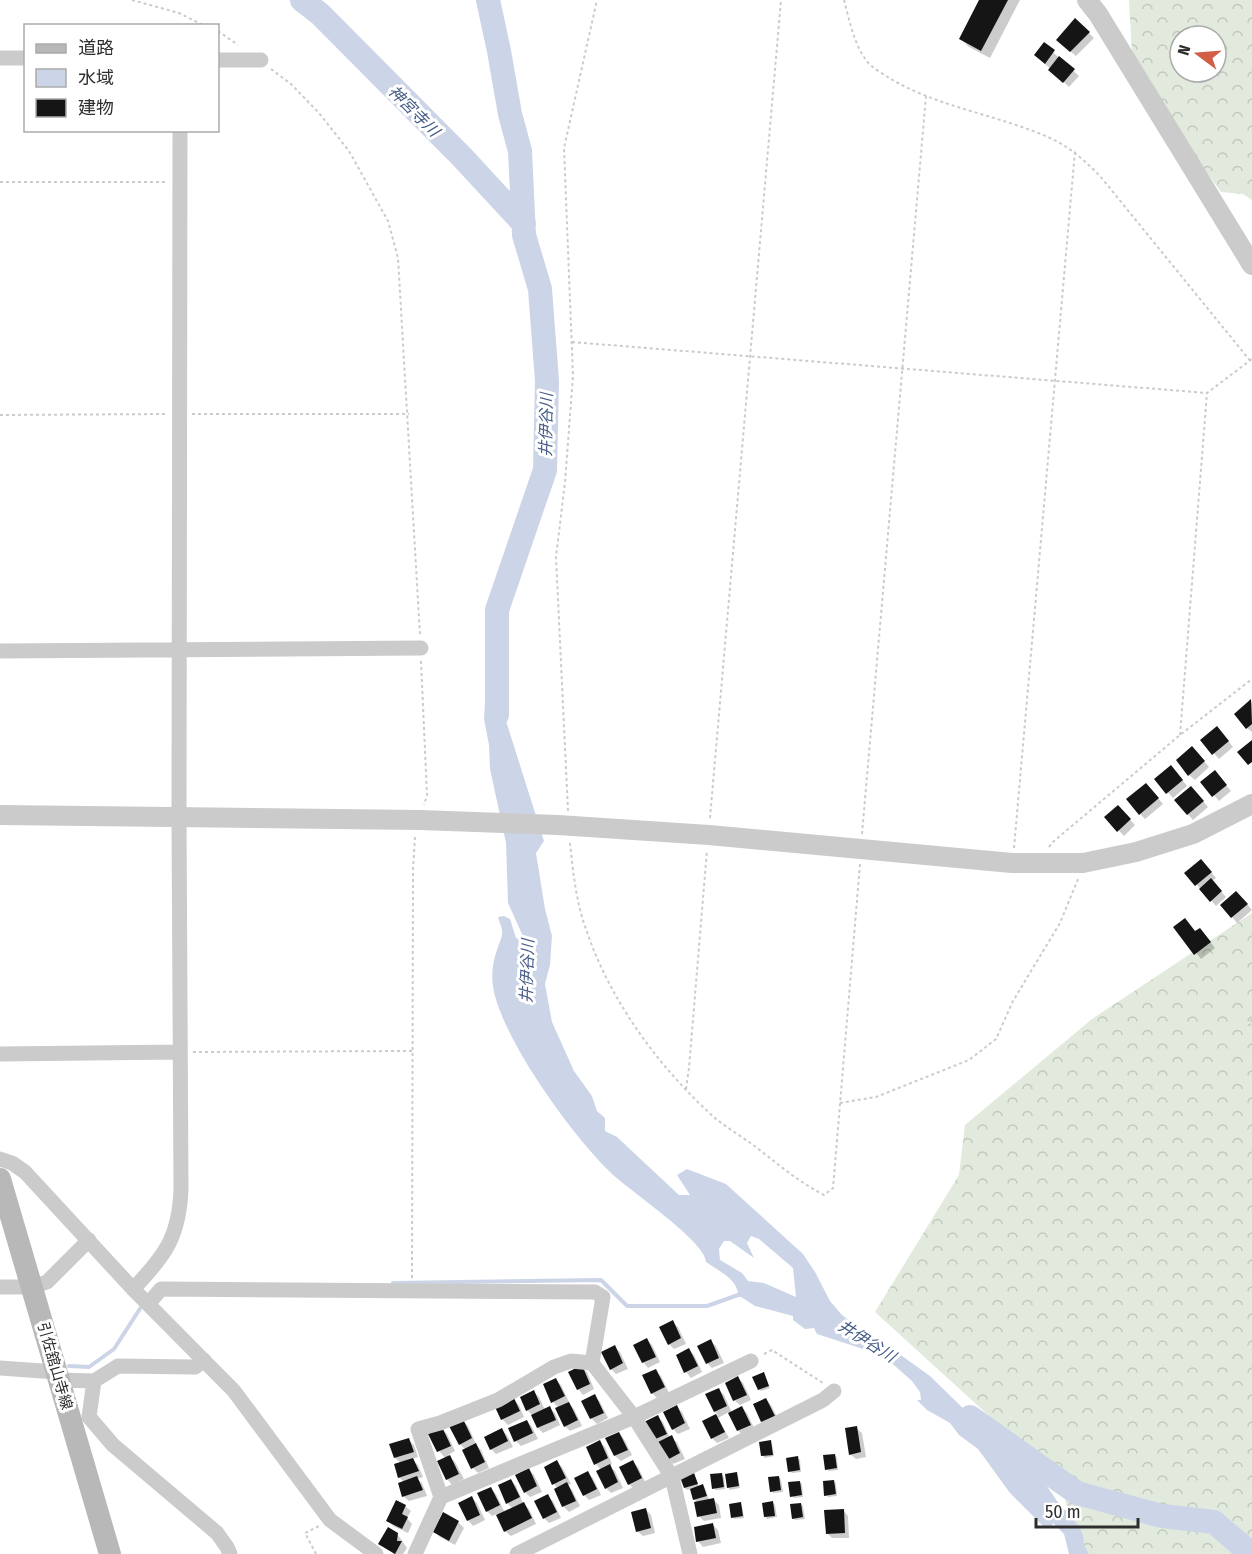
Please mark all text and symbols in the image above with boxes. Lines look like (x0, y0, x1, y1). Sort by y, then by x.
legend (24, 24, 219, 132)
north arrow (1168, 24, 1228, 84)
text: 道路 (78, 37, 114, 59)
text: N (1174, 43, 1195, 57)
text: 水域 (78, 67, 114, 89)
water label: 神宮寺川 (385, 82, 445, 142)
text: 建物 (78, 97, 114, 119)
water label: 井伊谷川 (536, 391, 556, 457)
water label: 井伊谷川 (516, 937, 538, 1003)
water label: 井伊谷川 (835, 1316, 901, 1367)
street label: 引佐舘山寺線 (34, 1320, 76, 1412)
scale bar (1036, 1491, 1138, 1529)
text: 50 m (1045, 1501, 1081, 1523)

